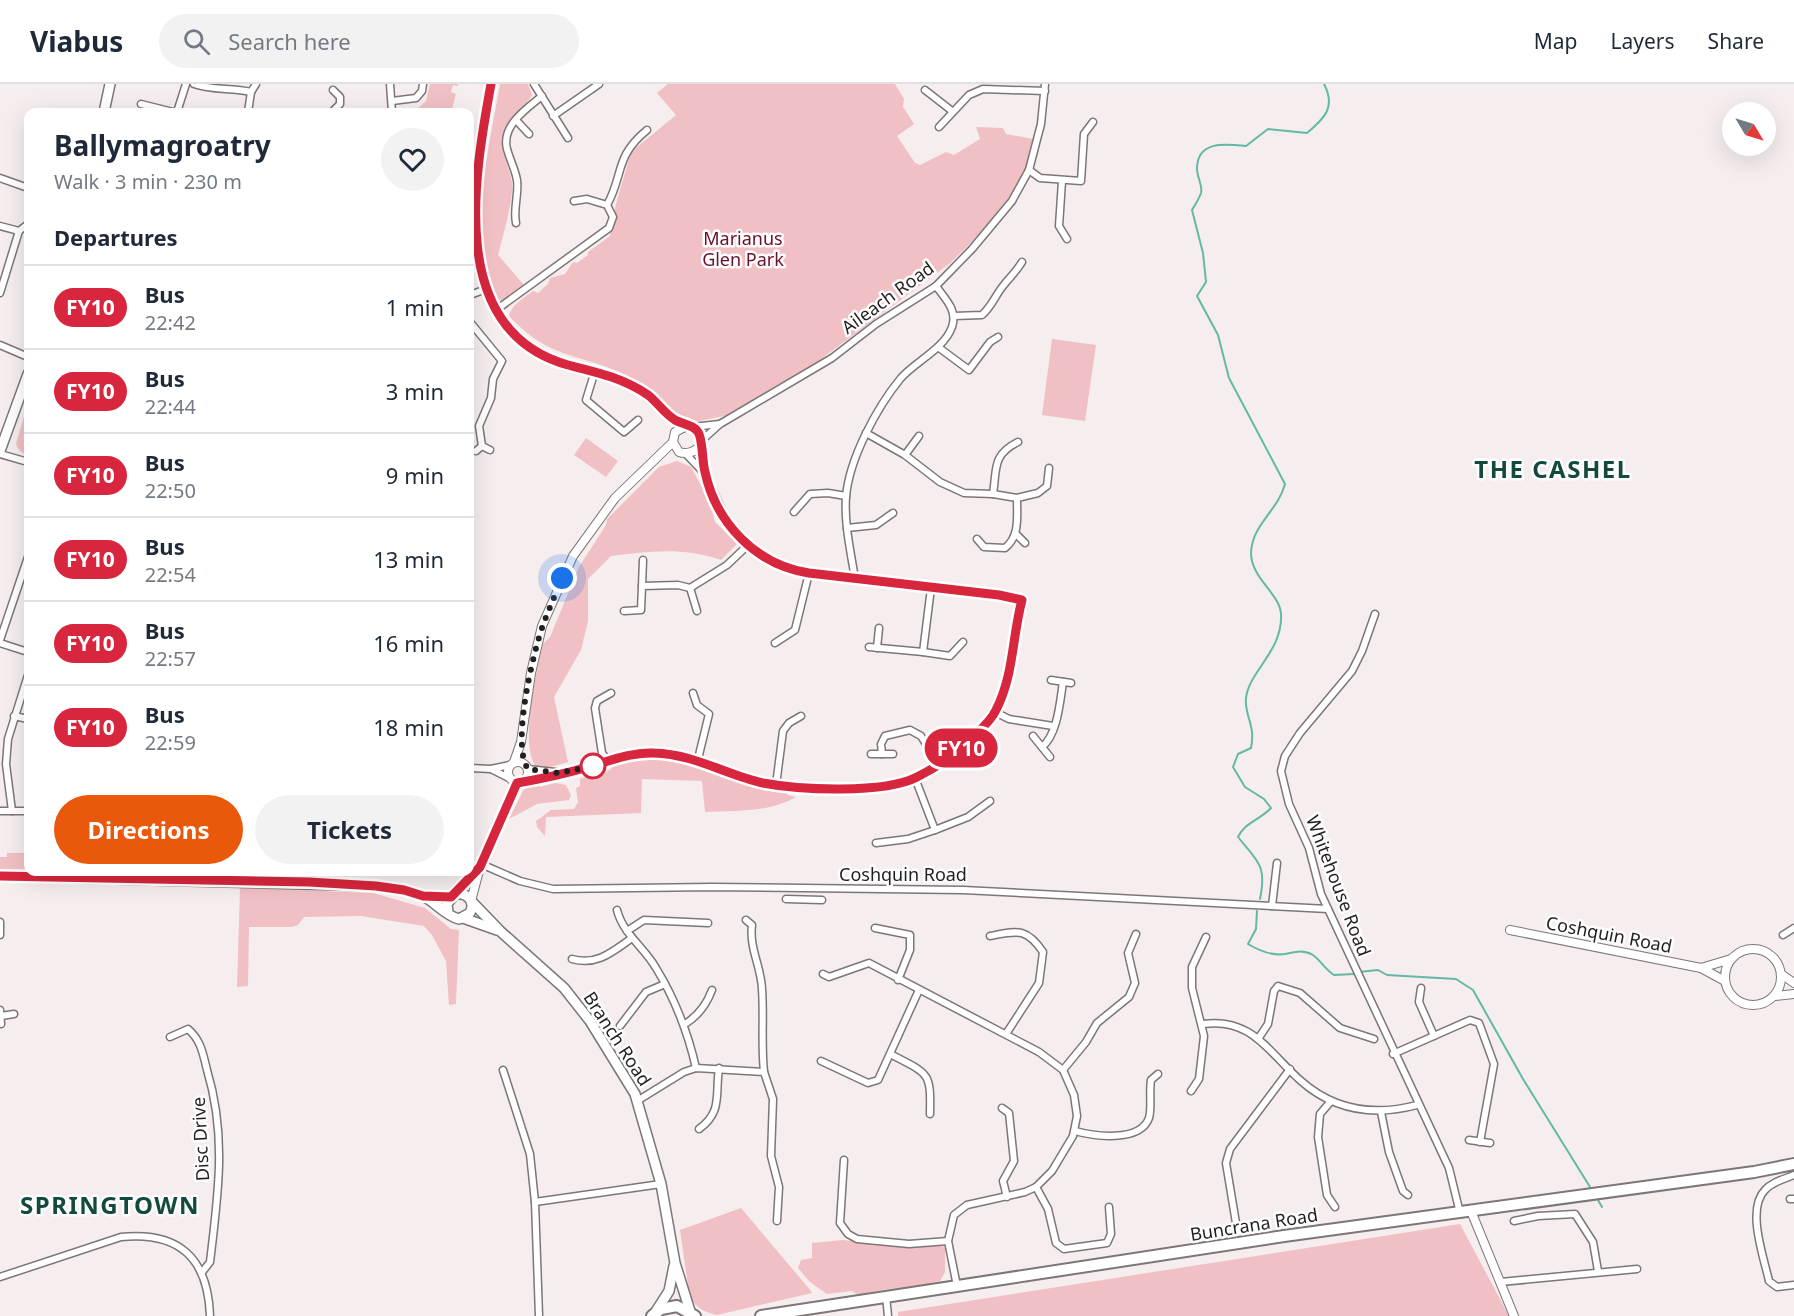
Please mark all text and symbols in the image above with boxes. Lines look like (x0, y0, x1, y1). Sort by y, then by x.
search box (159, 14, 579, 68)
text: Viabus (30, 22, 123, 60)
icon: search (180, 25, 213, 58)
text: Search here (228, 26, 351, 56)
text: Map (1534, 27, 1578, 55)
text: Layers (1611, 27, 1675, 55)
text: Share (1708, 27, 1764, 55)
north arrow (1722, 102, 1776, 156)
map controls (1722, 102, 1776, 156)
text: Ballymagroatry (54, 126, 271, 164)
button: heart (381, 128, 444, 191)
text: Walk · 3 min · 230 m (54, 168, 242, 195)
text: Departures (54, 222, 178, 252)
park label: Marianus Glen Park (702, 226, 784, 271)
street label: Aileach Road (836, 256, 938, 339)
text: Bus (145, 279, 185, 309)
text: 1 min (386, 292, 444, 322)
text: FY10 (66, 293, 115, 321)
text: 22:42 (145, 309, 196, 336)
text: Bus (145, 363, 185, 393)
text: 3 min (386, 376, 444, 406)
text: FY10 (66, 377, 115, 405)
text: 22:44 (145, 393, 196, 420)
text: Bus (145, 447, 185, 477)
district label: THE CASHEL (1474, 452, 1632, 485)
text: 9 min (386, 460, 444, 490)
text: FY10 (66, 461, 115, 489)
text: 22:50 (145, 477, 196, 504)
text: Bus (145, 531, 185, 561)
text: 13 min (373, 544, 444, 574)
text: FY10 (66, 545, 115, 573)
text: 22:54 (145, 561, 196, 588)
your location (547, 563, 577, 593)
text: Bus (145, 615, 185, 645)
text: 16 min (373, 628, 444, 658)
text: FY10 (66, 629, 115, 657)
text: 22:57 (145, 645, 196, 672)
text: Bus (145, 699, 185, 729)
text: 18 min (373, 712, 444, 742)
text: FY10 (66, 713, 115, 741)
line badge: FY10 (919, 728, 1003, 768)
text: 22:59 (145, 729, 196, 756)
text: FY10 (937, 734, 985, 762)
unlabelled marker (580, 753, 606, 779)
button: Directions (54, 795, 243, 864)
button: Tickets (255, 795, 444, 864)
street label: Whitehouse Road (1301, 812, 1377, 960)
street label: Coshquin Road (839, 862, 967, 886)
street label: Coshquin Road (1544, 910, 1674, 958)
street label: Branch Road (578, 987, 657, 1090)
street label: Disc Drive (186, 1096, 214, 1182)
district label: SPRINGTOWN (20, 1188, 200, 1221)
street label: Buncrana Road (1188, 1202, 1319, 1246)

